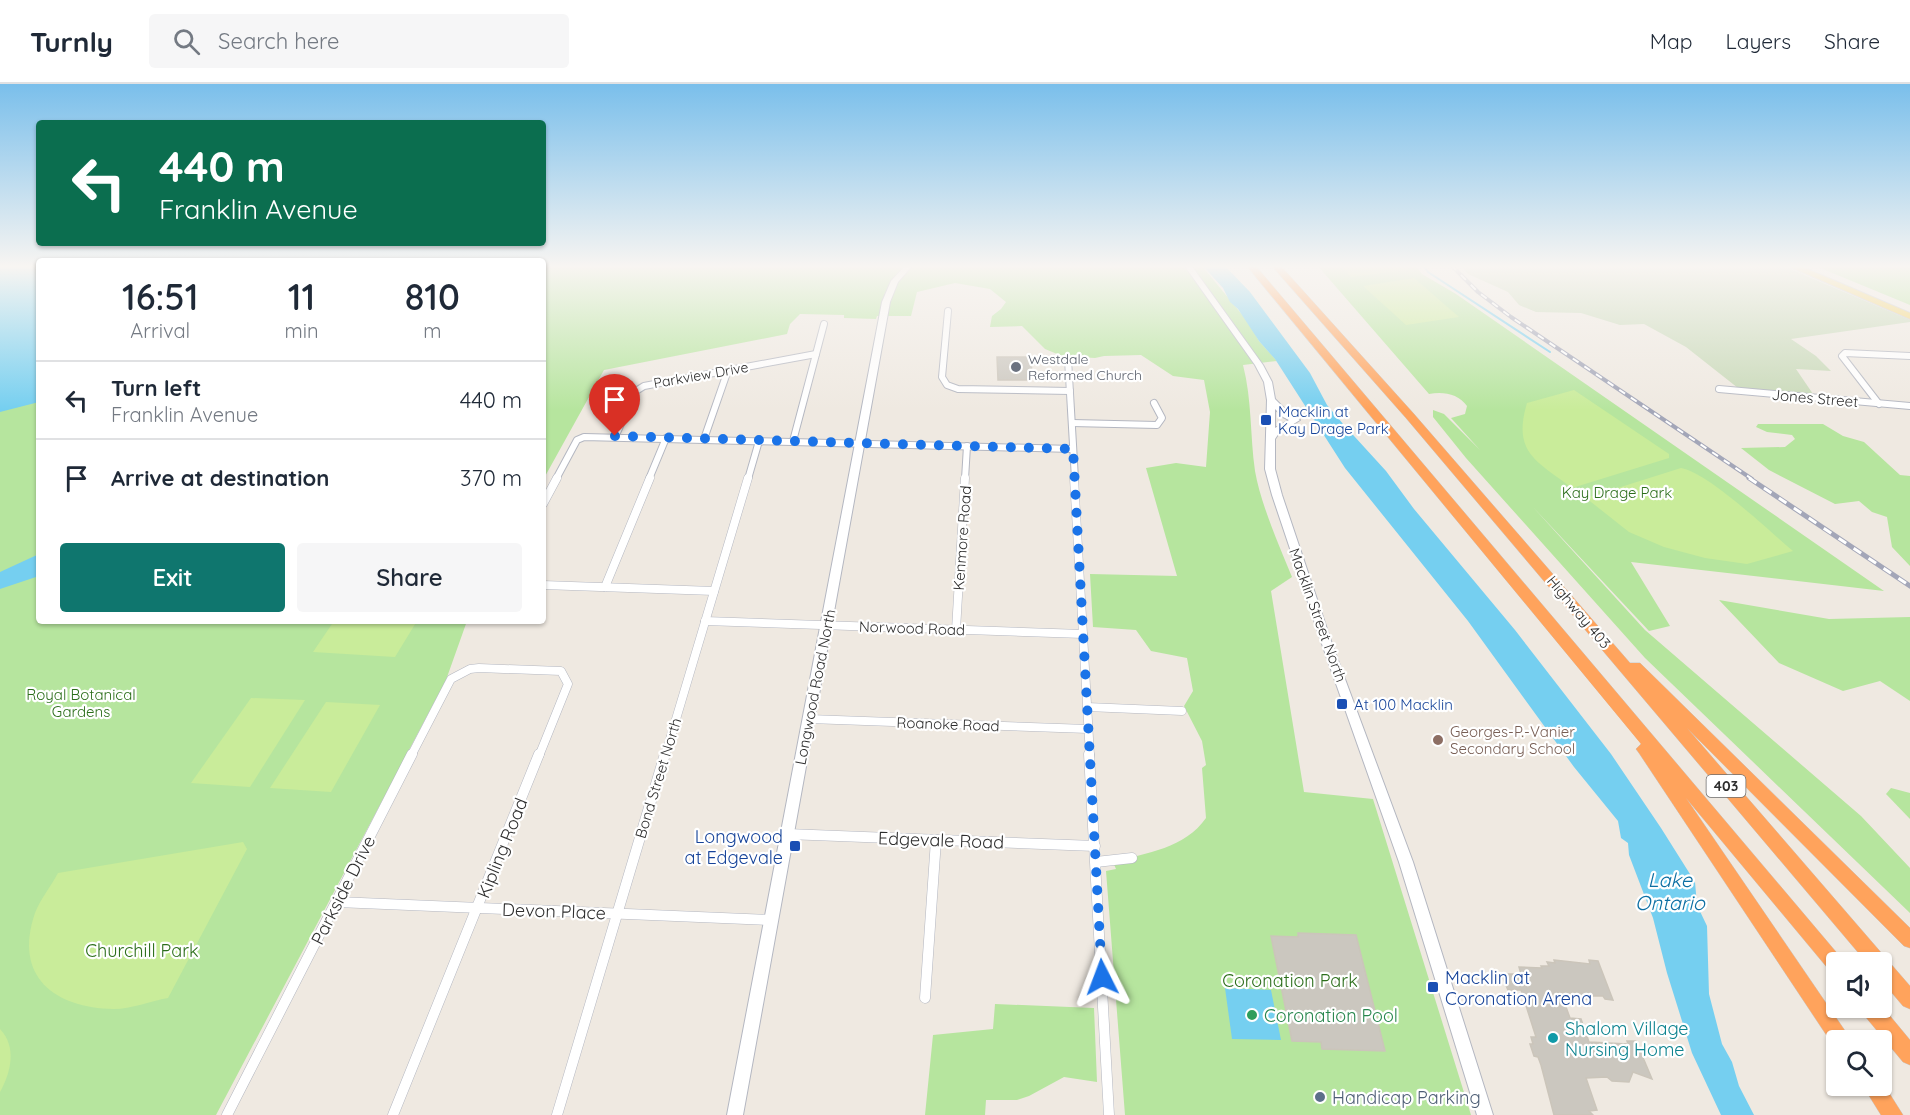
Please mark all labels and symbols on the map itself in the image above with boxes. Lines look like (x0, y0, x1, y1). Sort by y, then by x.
place label: Westdale Reformed Church (1028, 350, 1142, 384)
street label: Parkview Drive (652, 358, 750, 392)
marker: Westdale Reformed Church (1009, 360, 1023, 374)
pin (589, 374, 640, 436)
street label: Jones Street (1771, 385, 1859, 411)
place label: Macklin at Kay Drage Park (1278, 402, 1389, 438)
marker: Macklin at Kay Drage Park (1259, 413, 1273, 427)
park label: Kay Drage Park (1562, 483, 1672, 502)
street label: Kenmore Road (949, 485, 975, 591)
street label: Macklin Street North (1285, 545, 1351, 685)
street label: Highway 403 (1543, 572, 1615, 653)
street label: Longwood Road North (791, 607, 839, 767)
street label: Norwood Road (859, 617, 965, 639)
park label: Royal Botanical Gardens (26, 685, 136, 721)
place label: At 100 Macklin (1354, 695, 1453, 714)
marker: At 100 Macklin (1335, 697, 1349, 711)
street label: Roanoke Road (896, 713, 1000, 735)
street label: Bond Street North (631, 715, 685, 841)
place label: Georges-P.-Vanier Secondary School (1450, 722, 1575, 758)
marker: Georges-P.-Vanier Secondary School (1431, 733, 1445, 747)
road number: 403 (1706, 775, 1746, 797)
street label: Kipling Road (471, 795, 533, 901)
place label: Longwood at Edgevale (685, 825, 783, 869)
street label: Edgevale Road (878, 826, 1004, 854)
street label: Parkside Drive (306, 831, 380, 949)
marker: Longwood at Edgevale (788, 839, 802, 853)
water label: Lake Ontario (1635, 867, 1706, 915)
street label: Devon Place (502, 898, 606, 924)
park label: Churchill Park (85, 939, 199, 962)
position arrow (1070, 945, 1134, 1009)
place label: Macklin at Coronation Arena (1445, 966, 1592, 1010)
park label: Coronation Park (1222, 969, 1358, 992)
marker: Macklin at Coronation Arena (1426, 980, 1440, 994)
place label: Coronation Pool (1264, 1004, 1398, 1027)
marker: Coronation Pool (1245, 1008, 1259, 1022)
place label: Shalom Village Nursing Home (1565, 1017, 1688, 1061)
marker: Shalom Village Nursing Home (1546, 1031, 1560, 1045)
place label: Handicap Parking (1332, 1086, 1481, 1109)
marker: Handicap Parking (1313, 1090, 1327, 1104)

